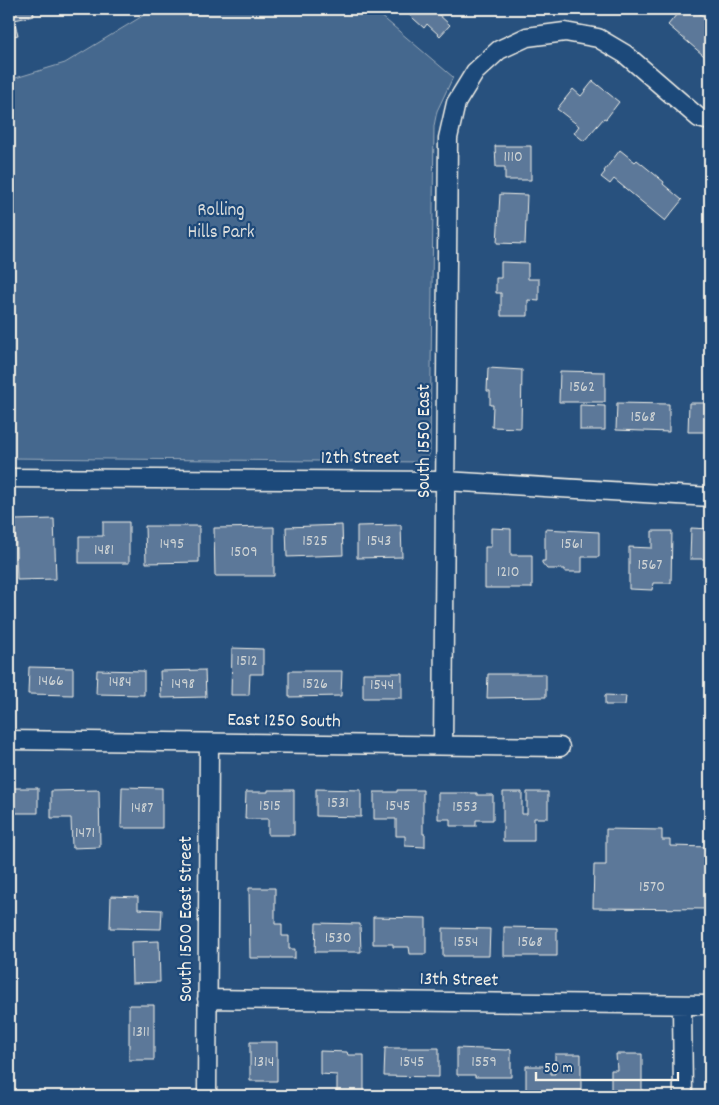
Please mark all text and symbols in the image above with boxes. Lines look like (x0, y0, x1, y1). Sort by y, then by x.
house number: 1110 (503, 146, 523, 169)
park label: Rolling Hills Park (188, 198, 255, 247)
house number: 1562 (569, 376, 595, 399)
street label: South 1550 East (412, 384, 439, 498)
house number: 1568 (630, 406, 656, 429)
street label: 12th Street (321, 446, 399, 473)
house number: 1525 (302, 530, 328, 553)
house number: 1543 (367, 530, 391, 553)
house number: 1495 (160, 533, 184, 556)
house number: 1561 (561, 533, 583, 556)
house number: 1481 (94, 539, 114, 562)
house number: 1509 (231, 541, 257, 564)
house number: 1567 (638, 554, 662, 577)
house number: 1210 (497, 561, 519, 584)
house number: 1512 (236, 650, 258, 673)
house number: 1466 (38, 670, 64, 693)
house number: 1484 (108, 671, 132, 694)
house number: 1498 (171, 673, 195, 696)
house number: 1526 (302, 673, 328, 696)
house number: 1544 (370, 674, 394, 697)
street label: East 1250 South (227, 708, 341, 736)
house number: 1531 (327, 792, 349, 815)
house number: 1515 (259, 795, 281, 818)
house number: 1545 (386, 795, 410, 818)
house number: 1553 (452, 796, 478, 819)
house number: 1487 (131, 797, 153, 820)
house number: 1471 (75, 822, 95, 845)
street label: South 1500 East Street (174, 836, 201, 1002)
house number: 1570 (639, 876, 665, 899)
house number: 1530 (325, 927, 351, 950)
house number: 1554 (454, 931, 478, 954)
house number: 1568 (517, 931, 543, 954)
street label: 13th Street (419, 967, 499, 995)
house number: 1311 (132, 1021, 150, 1044)
scale bar (536, 1050, 679, 1082)
house number: 1314 (254, 1051, 274, 1074)
house number: 1545 (400, 1051, 424, 1074)
house number: 1559 (471, 1051, 497, 1074)
text: 50 m (544, 1058, 573, 1080)

